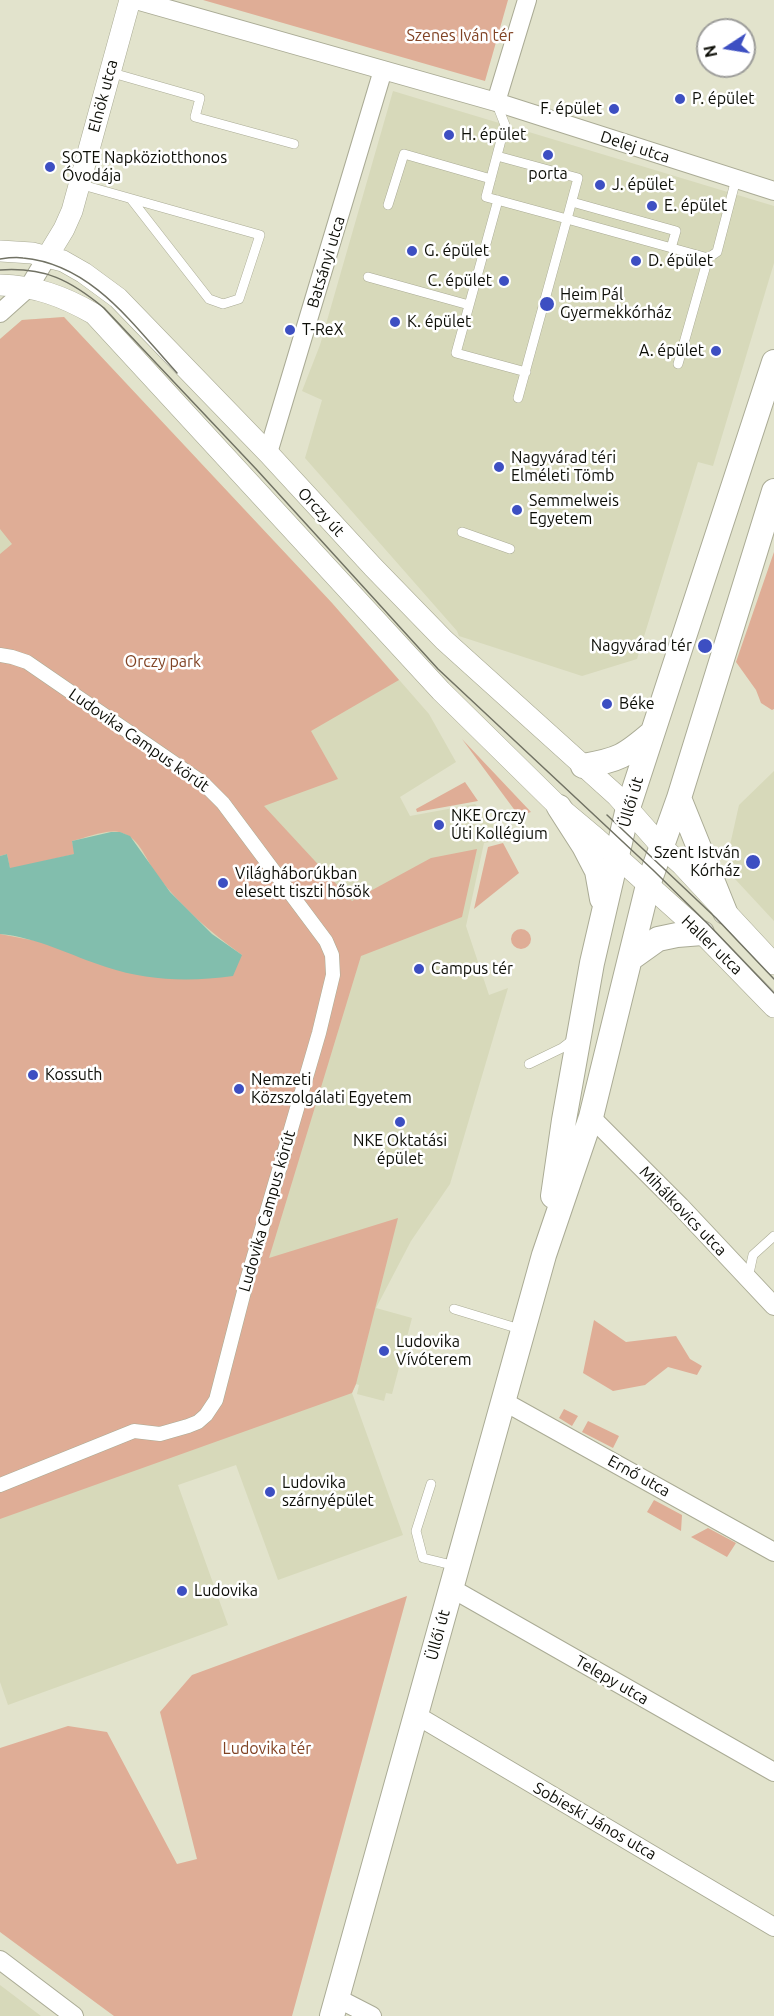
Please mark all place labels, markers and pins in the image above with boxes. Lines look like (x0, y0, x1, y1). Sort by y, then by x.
place label: P. épület (692, 89, 755, 109)
marker: P. épület (673, 92, 687, 106)
place label: F. épület (540, 99, 602, 119)
marker: F. épület (607, 102, 621, 116)
place label: H. épület (461, 125, 526, 145)
marker: H. épület (442, 128, 456, 142)
place label: SOTE Napköziotthonos Óvodája (62, 148, 227, 186)
marker: porta (541, 148, 555, 162)
marker: SOTE Napköziotthonos Óvodája (43, 160, 57, 174)
place label: porta (528, 164, 568, 184)
place label: J. épület (612, 175, 674, 195)
marker: J. épület (593, 178, 607, 192)
place label: E. épület (664, 196, 727, 216)
marker: E. épület (645, 199, 659, 213)
place label: G. épület (424, 241, 489, 261)
marker: G. épület (405, 244, 419, 258)
place label: D. épület (648, 251, 713, 271)
marker: D. épület (629, 254, 643, 268)
place label: C. épület (428, 271, 492, 291)
marker: C. épület (497, 274, 511, 288)
place label: Heim Pál Gyermekkórház (560, 285, 672, 323)
marker: Heim Pál Gyermekkórház (538, 295, 556, 313)
place label: K. épület (407, 312, 471, 332)
marker: K. épület (388, 315, 402, 329)
place label: T-ReX (302, 320, 344, 340)
marker: T-ReX (283, 323, 297, 337)
place label: A. épület (639, 341, 704, 361)
marker: A. épület (709, 344, 723, 358)
place label: Nagyvárad téri Elméleti Tömb (511, 448, 616, 486)
marker: Nagyvárad téri Elméleti Tömb (492, 460, 506, 474)
place label: Semmelweis Egyetem (529, 491, 619, 529)
marker: Semmelweis Egyetem (510, 503, 524, 517)
place label: Nagyvárad tér (591, 636, 692, 656)
marker: Nagyvárad tér (696, 637, 714, 655)
place label: Béke (619, 694, 655, 714)
marker: Béke (600, 697, 614, 711)
place label: NKE Orczy Úti Kollégium (451, 806, 548, 844)
marker: NKE Orczy Úti Kollégium (432, 818, 446, 832)
place label: Szent István Kórház (654, 843, 740, 881)
marker: Szent István Kórház (744, 853, 762, 871)
place label: Világháborúkban elesett tiszti hősök (235, 864, 370, 902)
marker: Világháborúkban elesett tiszti hősök (216, 876, 230, 890)
place label: Campus tér (431, 959, 513, 979)
marker: Campus tér (412, 962, 426, 976)
place label: Kossuth (45, 1065, 102, 1085)
marker: Kossuth (26, 1068, 40, 1082)
place label: Nemzeti Közszolgálati Egyetem (251, 1070, 412, 1108)
marker: Nemzeti Közszolgálati Egyetem (232, 1082, 246, 1096)
marker: NKE Oktatási épület (393, 1115, 407, 1129)
place label: NKE Oktatási épület (353, 1131, 447, 1169)
place label: Ludovika Vívóterem (396, 1332, 471, 1370)
marker: Ludovika Vívóterem (377, 1344, 391, 1358)
place label: Ludovika szárnyépület (282, 1473, 374, 1511)
marker: Ludovika szárnyépület (263, 1485, 277, 1499)
place label: Ludovika (194, 1581, 258, 1601)
marker: Ludovika (175, 1584, 189, 1598)

